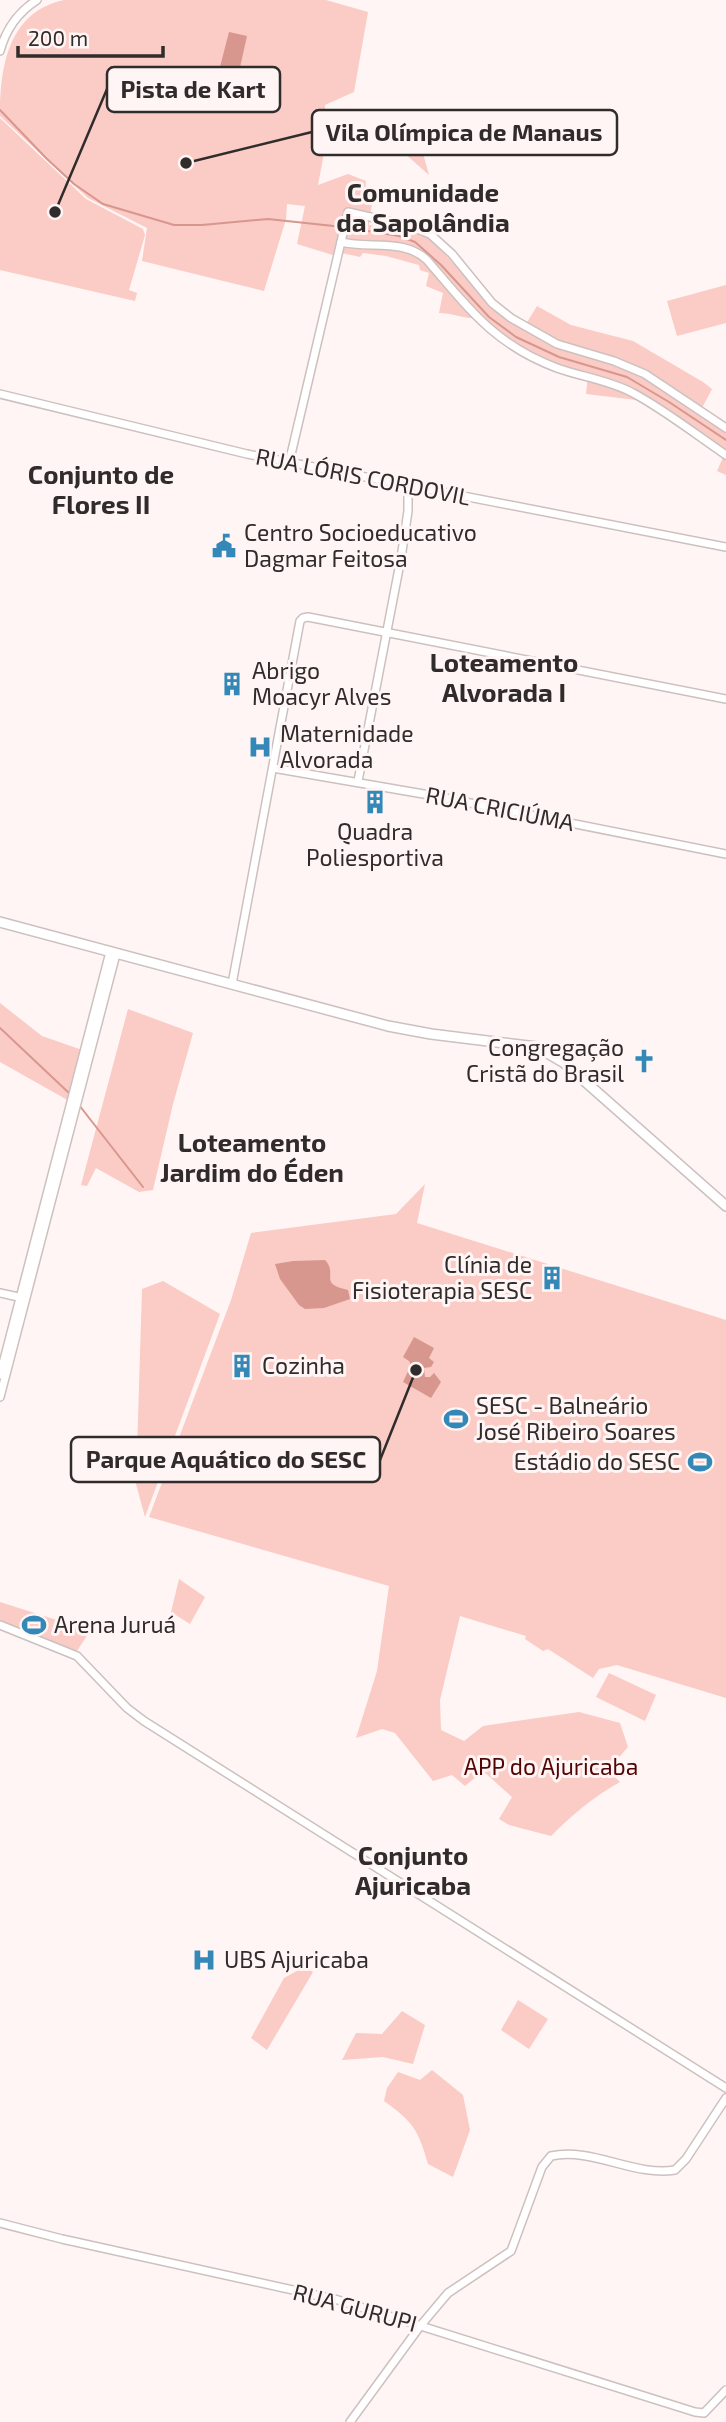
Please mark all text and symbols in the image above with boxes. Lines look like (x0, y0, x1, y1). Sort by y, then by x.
scale bar (18, 14, 163, 58)
text: 200 m (28, 25, 88, 50)
callout: Pista de Kart (107, 67, 280, 112)
text: Pista de Kart (121, 74, 266, 103)
callout: Vila Olímpica de Manaus (312, 110, 617, 155)
text: Vila Olímpica de Manaus (326, 117, 602, 146)
district label: Comunidade da Sapolândia (336, 176, 510, 237)
street label: RUA LÓRIS CORDOVIL (253, 441, 473, 511)
district label: Conjunto de Flores II (28, 458, 174, 519)
place label: Centro Socioeducativo Dagmar Feitosa (244, 518, 477, 572)
public building icon: Centro Socioeducativo Dagmar Feitosa (210, 532, 238, 560)
district label: Loteamento Alvorada I (430, 646, 578, 707)
place label: Abrigo Moacyr Alves (252, 656, 391, 710)
building icon: Abrigo Moacyr Alves (218, 670, 246, 698)
place label: Maternidade Alvorada (280, 719, 414, 773)
hospital icon: Maternidade Alvorada (246, 733, 274, 761)
street label: RUA CRICIÚMA (424, 780, 577, 836)
building icon: Quadra Poliesportiva (361, 788, 389, 816)
place label: Quadra Poliesportiva (306, 817, 444, 871)
place label: Congregação Cristã do Brasil (466, 1033, 624, 1087)
church icon: Congregação Cristã do Brasil (630, 1047, 658, 1075)
district label: Loteamento Jardim do Éden (160, 1126, 344, 1187)
place label: Clínia de Fisioterapia SESC (352, 1250, 532, 1304)
building icon: Clínia de Fisioterapia SESC (538, 1264, 566, 1292)
place label: Cozinha (262, 1351, 345, 1379)
building icon: Cozinha (228, 1352, 256, 1380)
place label: SESC - Balneário José Ribeiro Soares (476, 1391, 676, 1445)
sports icon: SESC - Balneário José Ribeiro Soares (442, 1405, 470, 1433)
callout: Parque Aquático do SESC (71, 1437, 380, 1482)
text: Parque Aquático do SESC (86, 1444, 366, 1473)
place label: Estádio do SESC (514, 1447, 680, 1475)
sports icon: Estádio do SESC (686, 1448, 714, 1476)
place label: Arena Juruá (54, 1610, 176, 1638)
sports icon: Arena Juruá (20, 1611, 48, 1639)
park label: APP do Ajuricaba (464, 1752, 638, 1780)
district label: Conjunto Ajuricaba (355, 1839, 471, 1900)
place label: UBS Ajuricaba (224, 1945, 369, 1973)
hospital icon: UBS Ajuricaba (190, 1946, 218, 1974)
street label: RUA GURUPI (290, 2277, 420, 2337)

